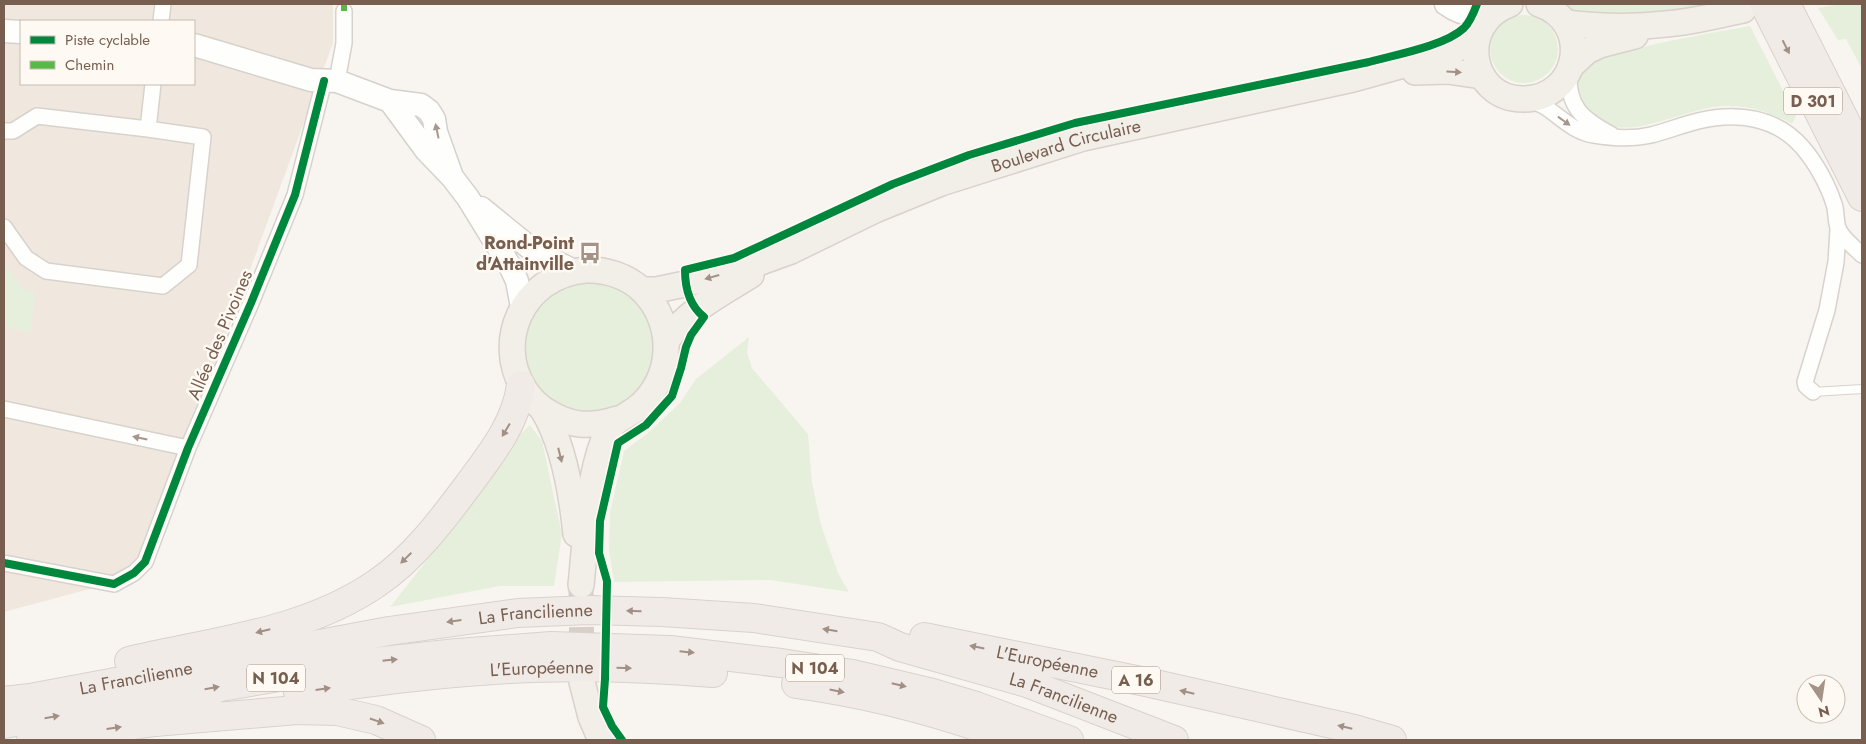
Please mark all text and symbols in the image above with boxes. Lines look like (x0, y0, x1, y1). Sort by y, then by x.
legend (20, 20, 195, 85)
text: Piste cyclable (65, 29, 150, 51)
one-way arrow (1782, 40, 1790, 54)
text: Chemin (65, 54, 114, 76)
one-way arrow (1446, 68, 1462, 76)
road number: D 301 (1784, 88, 1842, 114)
street label: Boulevard Circulaire (988, 113, 1143, 179)
one-way arrow (1557, 116, 1570, 126)
one-way arrow (432, 122, 440, 138)
place label: Rond-Point d'Attainville (476, 230, 574, 277)
bus stop icon: Rond-Point d'Attainville (577, 240, 603, 266)
street label: Allée des Pivoines (181, 266, 259, 404)
one-way arrow (704, 274, 719, 282)
one-way arrow (501, 424, 510, 437)
one-way arrow (133, 434, 148, 442)
one-way arrow (556, 447, 564, 462)
one-way arrow (400, 552, 412, 564)
street label: La Francilienne (477, 597, 593, 631)
one-way arrow (625, 607, 641, 615)
one-way arrow (446, 617, 462, 625)
one-way arrow (822, 625, 838, 633)
one-way arrow (256, 627, 271, 635)
street label: L'Européenne (994, 639, 1101, 685)
one-way arrow (968, 643, 984, 651)
one-way arrow (679, 648, 695, 656)
street label: L'Européenne (489, 654, 594, 683)
road number: N 104 (786, 654, 844, 681)
street label: La Francilienne (77, 655, 195, 702)
one-way arrow (382, 656, 398, 664)
road number: N 104 (247, 664, 305, 691)
one-way arrow (616, 664, 632, 672)
street label: La Francilienne (1006, 666, 1122, 730)
road number: A 16 (1112, 666, 1160, 694)
north arrow (1796, 674, 1846, 724)
one-way arrow (892, 681, 907, 689)
one-way arrow (204, 684, 220, 692)
one-way arrow (315, 685, 331, 693)
one-way arrow (1178, 687, 1194, 695)
one-way arrow (830, 688, 846, 696)
text: N (1816, 701, 1832, 723)
one-way arrow (44, 712, 60, 720)
one-way arrow (370, 717, 385, 725)
one-way arrow (1338, 723, 1353, 731)
one-way arrow (106, 724, 122, 732)

